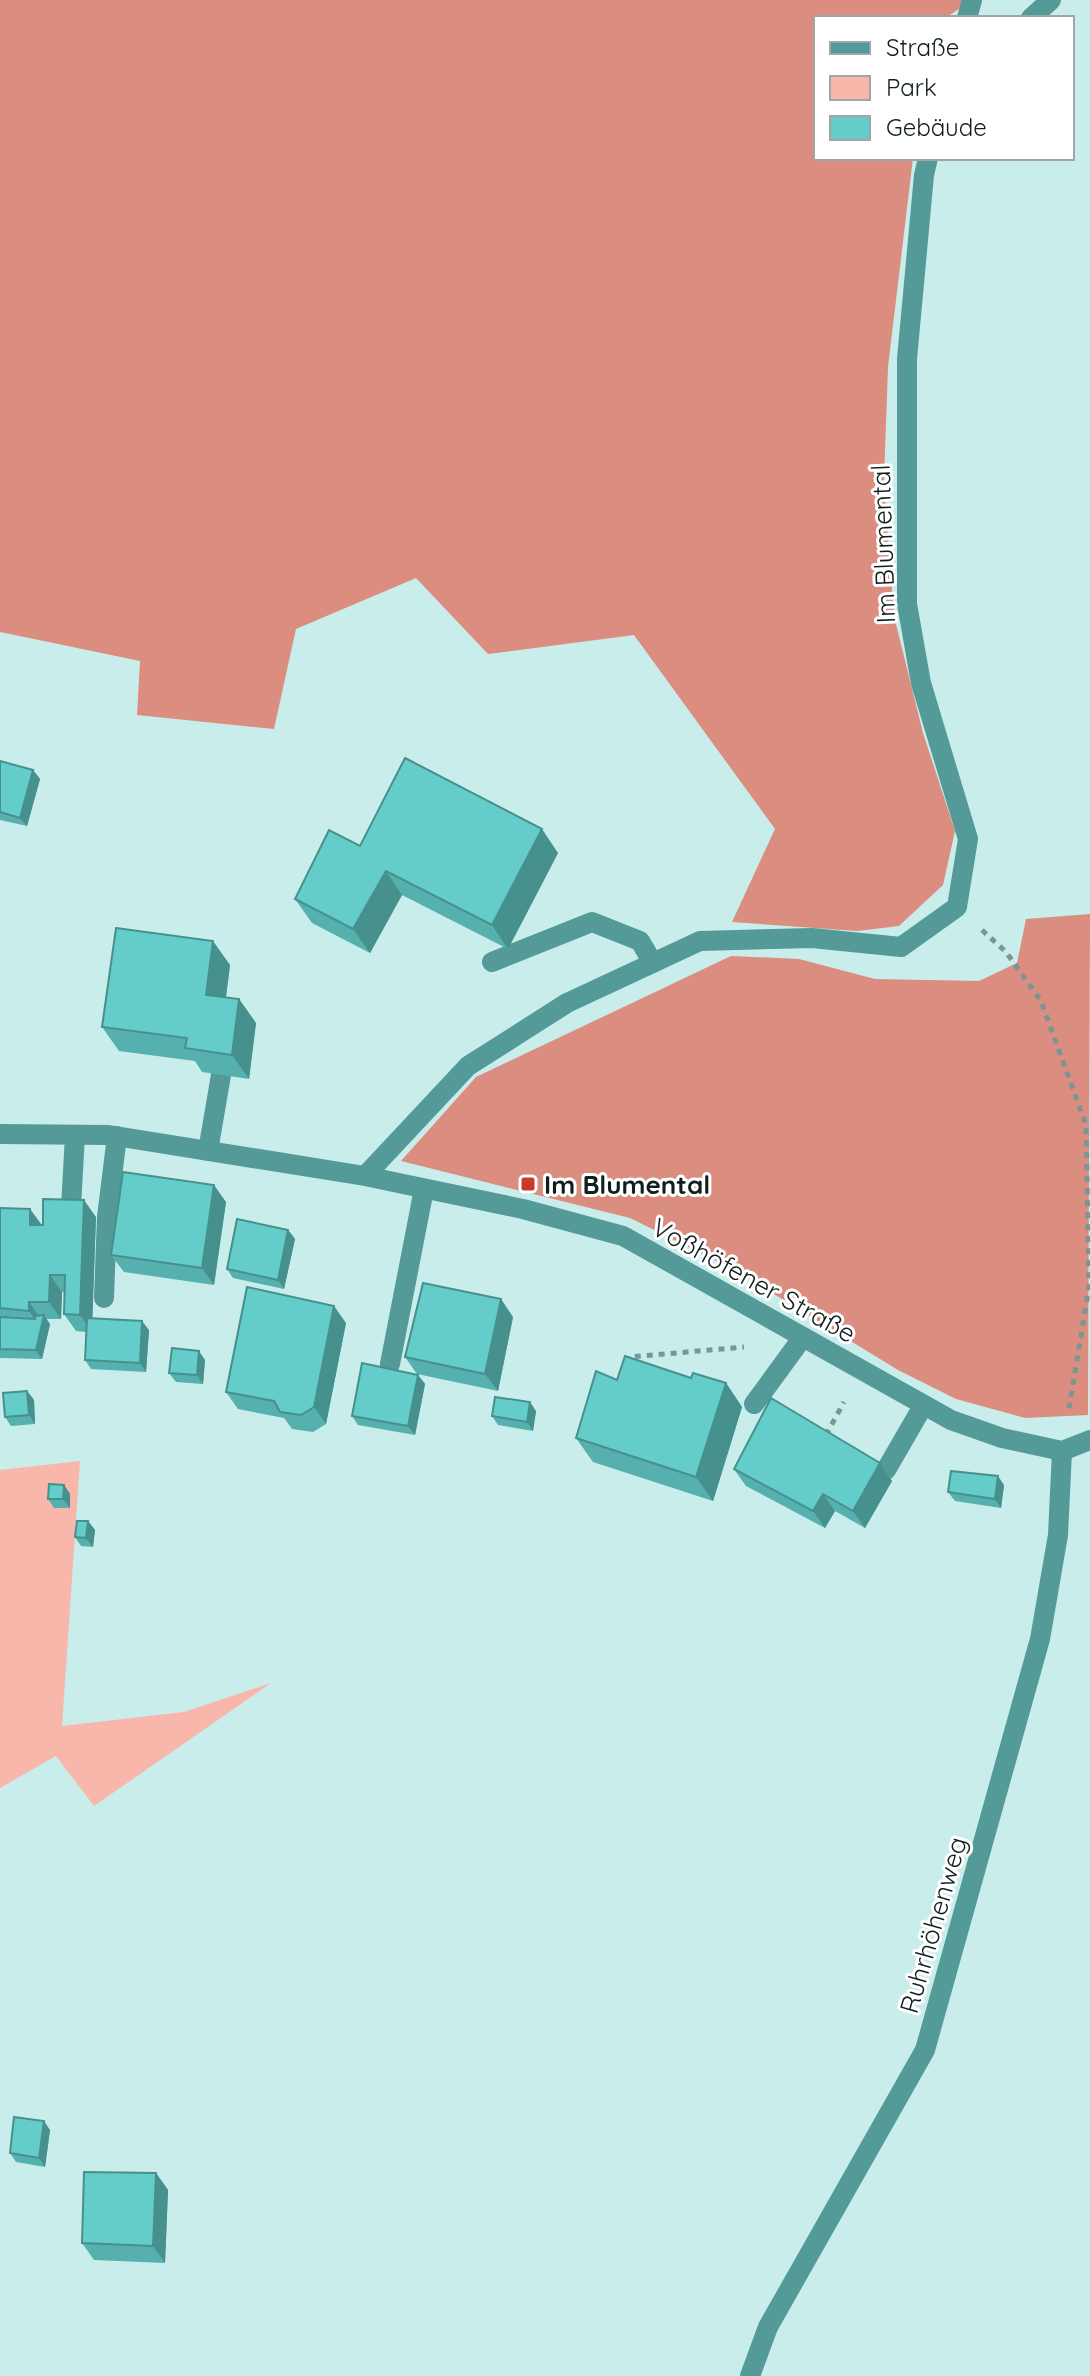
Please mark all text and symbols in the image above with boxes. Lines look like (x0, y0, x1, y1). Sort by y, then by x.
legend (814, 16, 1074, 160)
text: Straße (886, 32, 959, 62)
text: Park (886, 72, 937, 102)
text: Gebäude (886, 112, 987, 142)
street label: Im Blumental (864, 464, 902, 624)
place label: Im Blumental (544, 1168, 710, 1201)
marker: Im Blumental (519, 1175, 537, 1193)
street label: Voßhöfener Straße (646, 1210, 862, 1350)
street label: Ruhrhöhenweg (892, 1833, 974, 2017)

